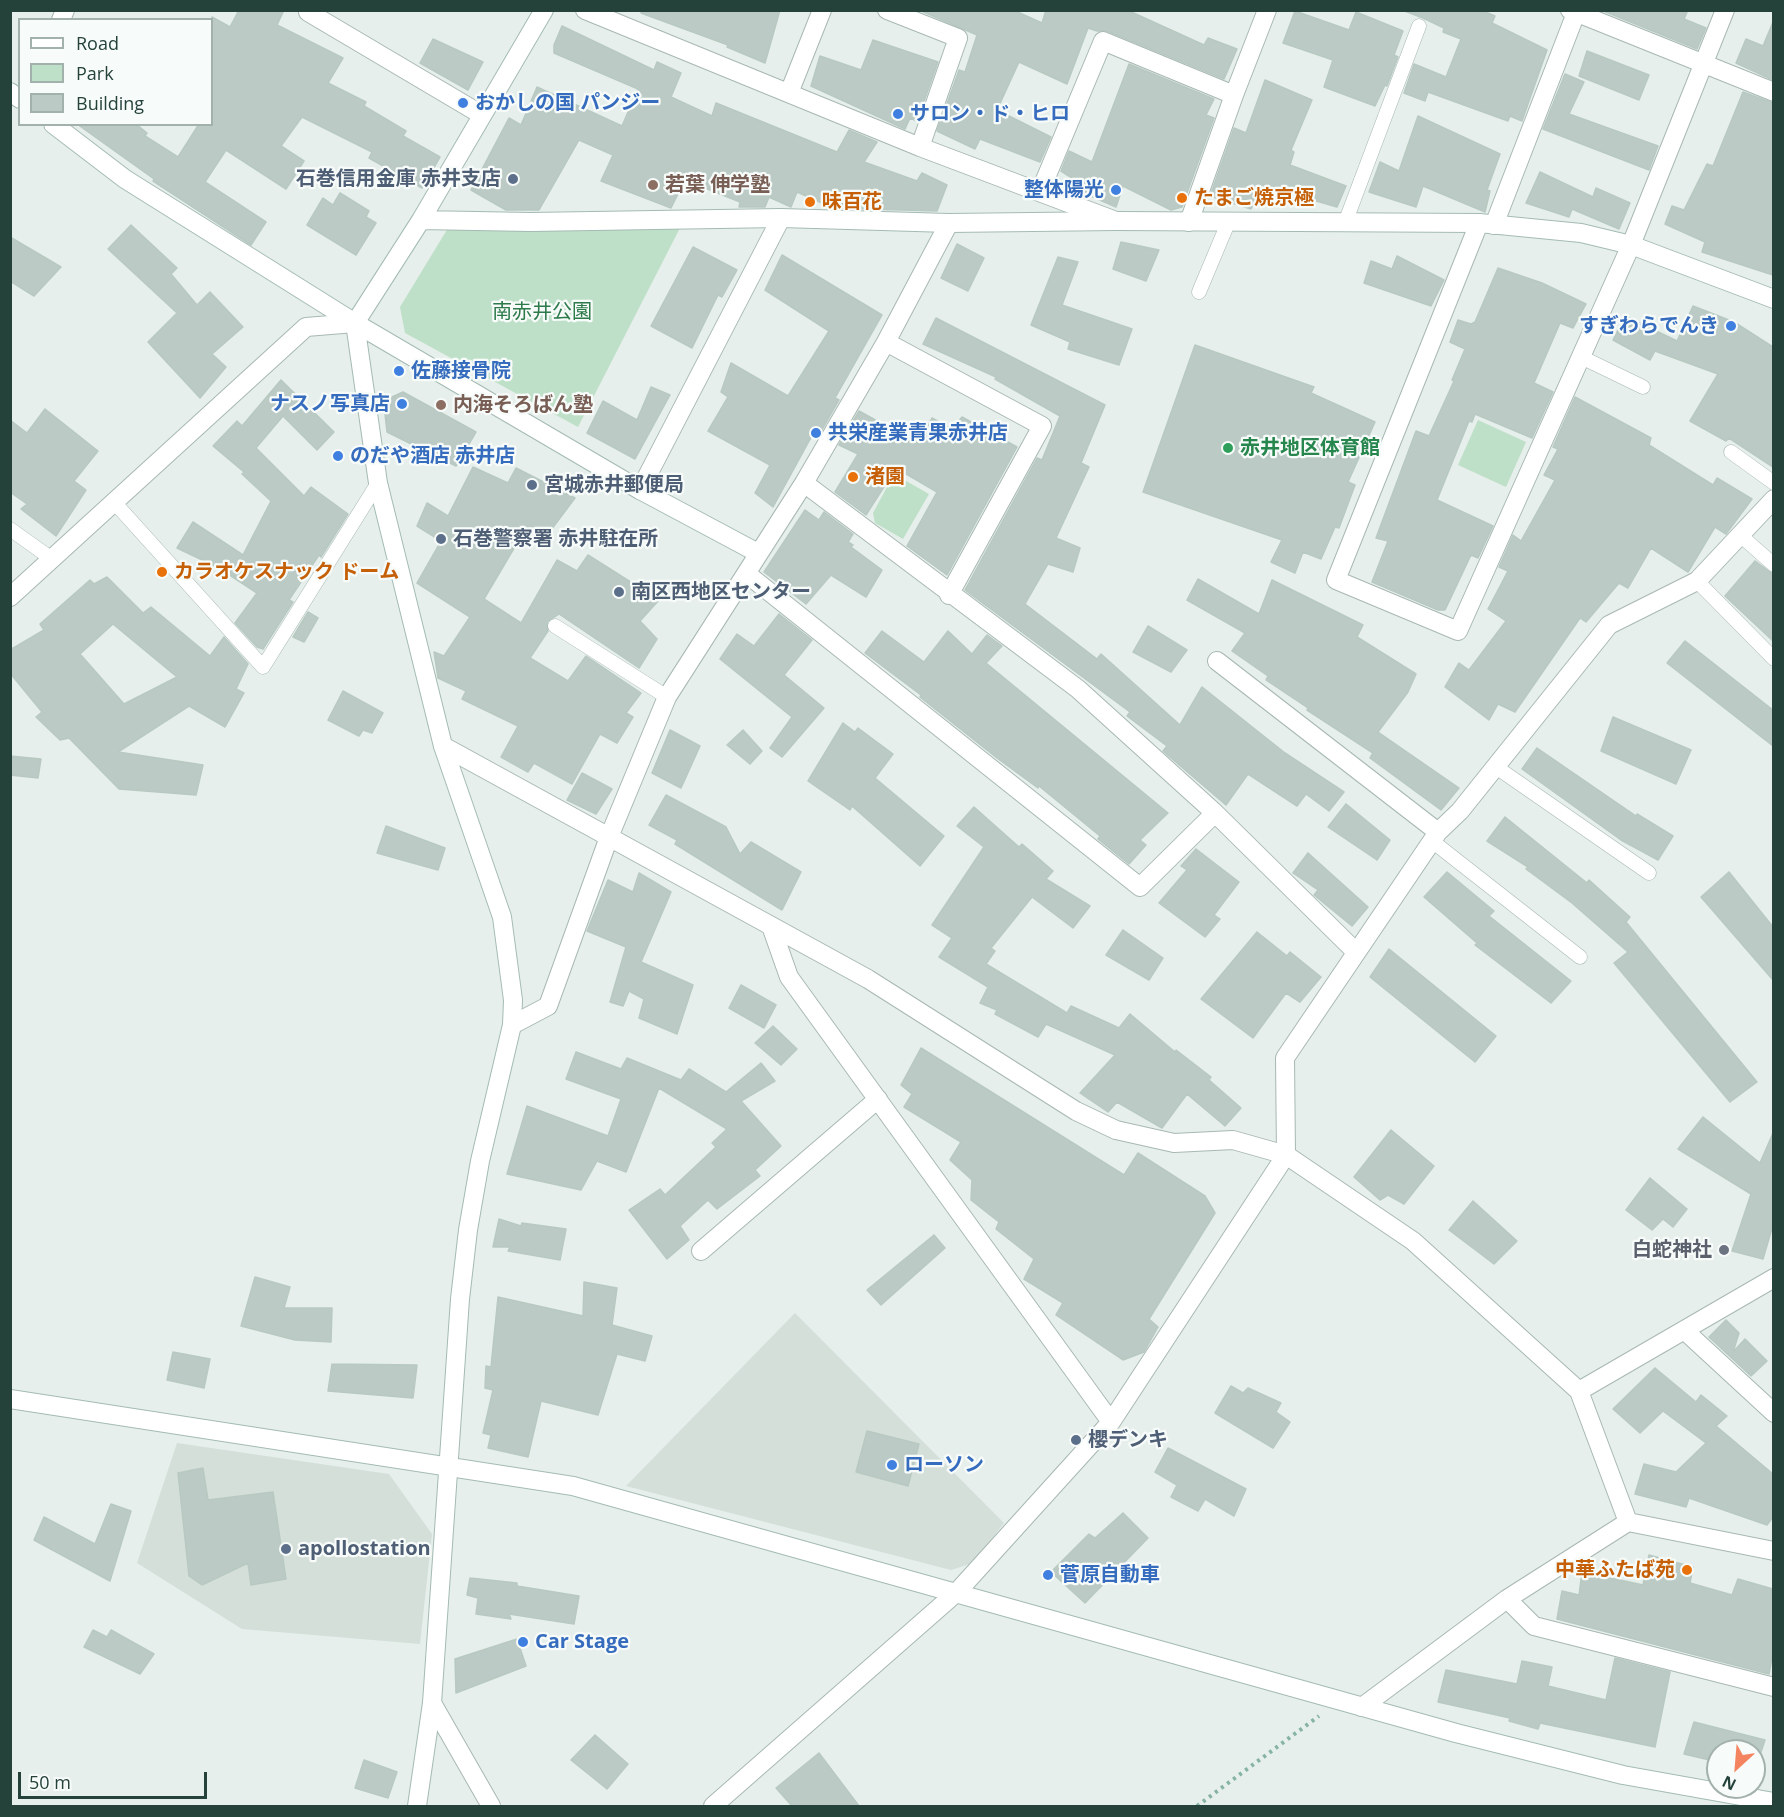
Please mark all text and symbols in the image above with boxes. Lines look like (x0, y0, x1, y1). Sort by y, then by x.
legend (18, 18, 213, 126)
text: Road (76, 31, 119, 55)
text: Park (76, 61, 114, 85)
text: Building (76, 91, 144, 115)
place label: おかしの国 パンジー (475, 91, 660, 115)
marker: おかしの国 パンジー (456, 96, 470, 110)
place label: サロン・ド・ヒロ (910, 102, 1070, 126)
marker: サロン・ド・ヒロ (891, 107, 905, 121)
place label: 石巻信用金庫 赤井支店 (296, 167, 501, 191)
marker: 石巻信用金庫 赤井支店 (506, 172, 520, 186)
place label: 若葉 伸学塾 (665, 173, 770, 197)
marker: 若葉 伸学塾 (646, 178, 660, 192)
place label: 整体陽光 (1024, 178, 1104, 202)
marker: 整体陽光 (1109, 183, 1123, 197)
place label: たまご焼京極 (1194, 186, 1314, 210)
place label: 味百花 (822, 190, 882, 214)
marker: たまご焼京極 (1175, 191, 1189, 205)
marker: 味百花 (803, 195, 817, 209)
park label: 南赤井公園 (492, 300, 592, 324)
place label: すぎわらでんき (1579, 314, 1719, 338)
marker: すぎわらでんき (1724, 319, 1738, 333)
place label: 佐藤接骨院 (411, 359, 511, 383)
marker: 佐藤接骨院 (392, 364, 406, 378)
place label: ナスノ写真店 (270, 392, 390, 416)
place label: 内海そろばん塾 (453, 393, 593, 417)
marker: ナスノ写真店 (395, 397, 409, 411)
marker: 内海そろばん塾 (434, 398, 448, 412)
place label: 共栄産業青果赤井店 (828, 421, 1008, 445)
marker: 共栄産業青果赤井店 (809, 426, 823, 440)
place label: 赤井地区体育館 (1240, 436, 1380, 460)
marker: 赤井地区体育館 (1221, 441, 1235, 455)
place label: のだや酒店 赤井店 (350, 444, 515, 468)
marker: のだや酒店 赤井店 (331, 449, 345, 463)
place label: 渚園 (865, 465, 905, 489)
marker: 渚園 (846, 470, 860, 484)
place label: 宮城赤井郵便局 (544, 473, 684, 497)
marker: 宮城赤井郵便局 (525, 478, 539, 492)
place label: 石巻警察署 赤井駐在所 (453, 527, 658, 551)
marker: 石巻警察署 赤井駐在所 (434, 532, 448, 546)
place label: カラオケスナック ドーム (174, 560, 399, 584)
marker: カラオケスナック ドーム (155, 565, 169, 579)
place label: 南区西地区センター (631, 580, 811, 604)
marker: 南区西地区センター (612, 585, 626, 599)
place label: 白蛇神社 (1632, 1238, 1712, 1262)
marker: 白蛇神社 (1717, 1243, 1731, 1257)
place label: 櫻デンキ (1088, 1428, 1168, 1452)
marker: 櫻デンキ (1069, 1433, 1083, 1447)
place label: ローソン (904, 1453, 984, 1477)
marker: ローソン (885, 1458, 899, 1472)
place label: apollostation (298, 1537, 431, 1561)
marker: apollostation (279, 1542, 293, 1556)
place label: 中華ふたば苑 (1555, 1558, 1675, 1582)
place label: 菅原自動車 (1060, 1563, 1160, 1587)
marker: 中華ふたば苑 (1680, 1563, 1694, 1577)
marker: 菅原自動車 (1041, 1568, 1055, 1582)
place label: Car Stage (535, 1630, 629, 1654)
marker: Car Stage (516, 1635, 530, 1649)
north arrow (1706, 1739, 1766, 1799)
scale bar (21, 1760, 210, 1798)
text: 50 m (29, 1770, 71, 1794)
text: N (1718, 1771, 1740, 1796)

